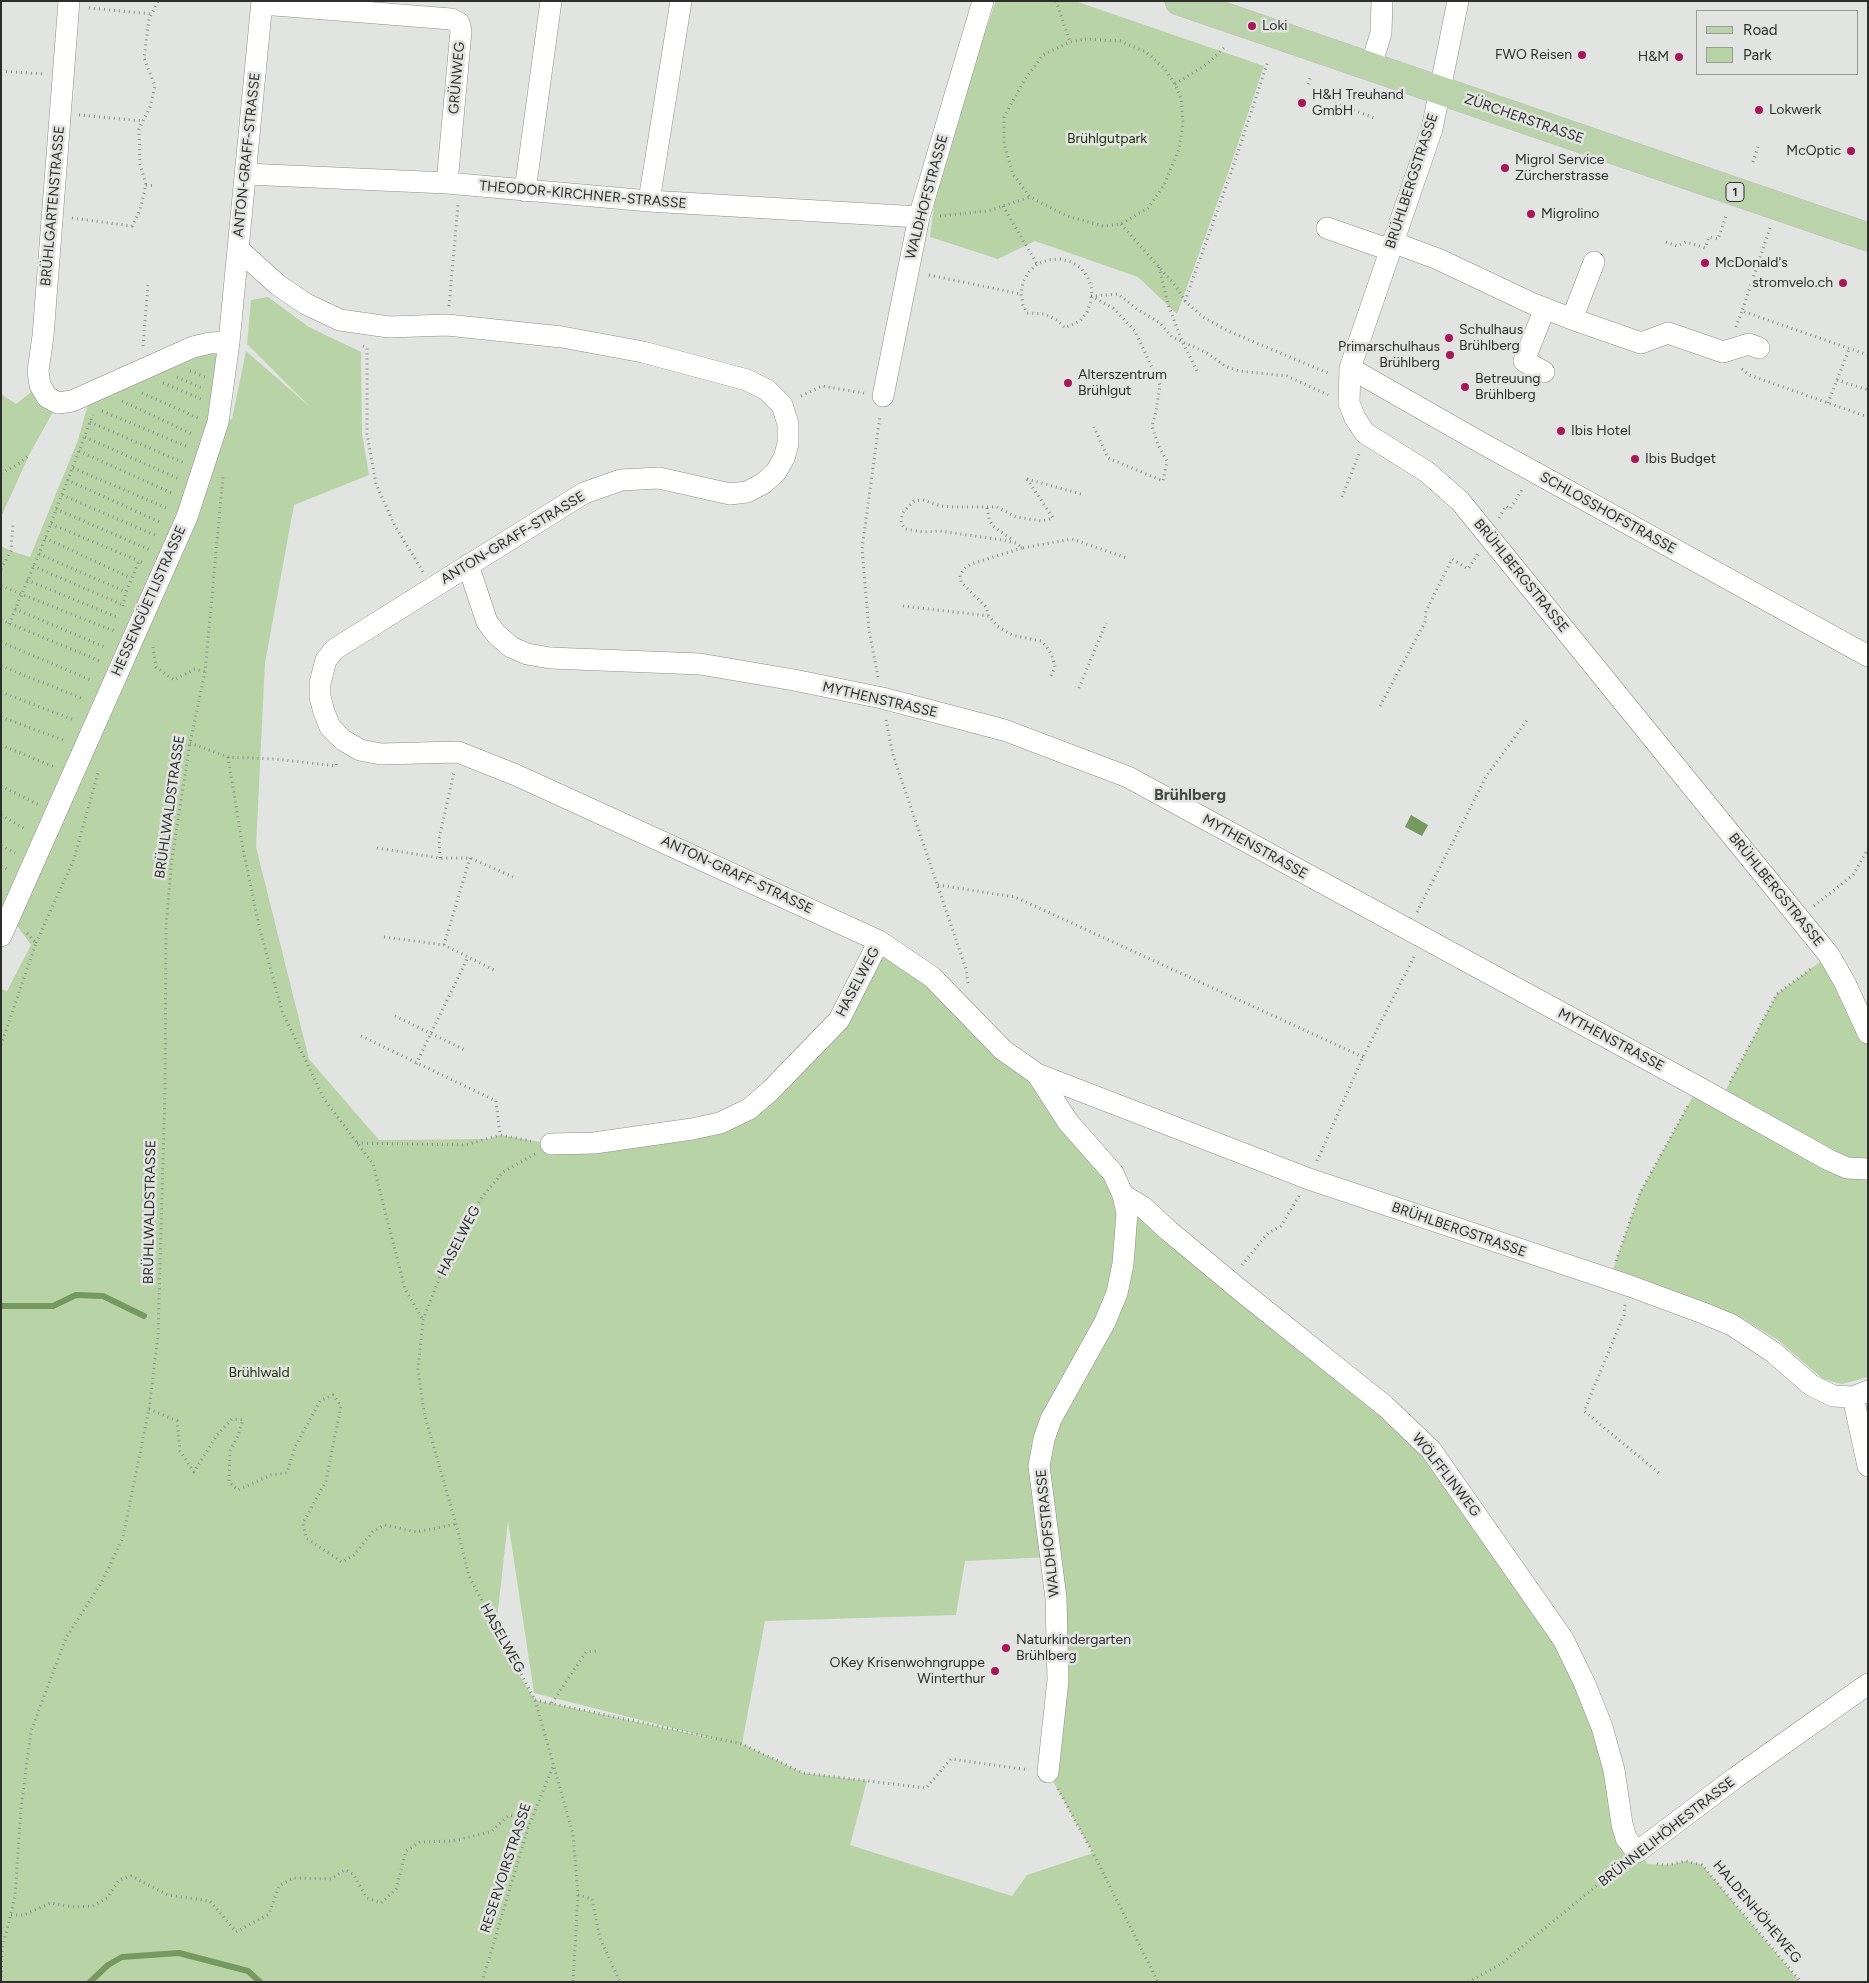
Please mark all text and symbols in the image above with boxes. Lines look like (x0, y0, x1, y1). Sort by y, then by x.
legend (1696, 10, 1859, 75)
place label: Loki (1262, 18, 1287, 34)
marker: Loki (1246, 20, 1258, 32)
text: Road (1743, 21, 1778, 39)
street label: GRÜNWEG (445, 41, 469, 115)
text: Park (1743, 46, 1772, 64)
place label: FWO Reisen (1495, 47, 1572, 63)
marker: FWO Reisen (1576, 49, 1588, 61)
place label: H&M (1638, 49, 1669, 65)
marker: H&M (1673, 51, 1685, 63)
street label: ANTON-GRAFF-STRASSE (230, 72, 264, 238)
place label: H&H Treuhand GmbH (1312, 87, 1404, 120)
street label: ZÜRCHERSTRASSE (1462, 91, 1586, 147)
marker: H&H Treuhand GmbH (1296, 97, 1308, 109)
place label: Lokwerk (1769, 102, 1821, 118)
marker: Lokwerk (1753, 104, 1765, 116)
street label: BRÜHLBERGSTRASSE (1382, 111, 1442, 251)
street label: BRÜHLGARTENSTRASSE (38, 125, 68, 287)
park label: Brühlgutpark (1067, 131, 1147, 147)
street label: WALDHOFSTRASSE (902, 133, 952, 261)
place label: McOptic (1786, 143, 1841, 159)
marker: McOptic (1845, 145, 1857, 157)
place label: Migrol Service Zürcherstrasse (1515, 152, 1609, 184)
marker: Migrol Service Zürcherstrasse (1499, 162, 1511, 174)
street label: THEODOR-KIRCHNER-STRASSE (479, 178, 687, 212)
road number: 1 (1726, 182, 1744, 202)
place label: Migrolino (1541, 206, 1599, 222)
marker: Migrolino (1525, 208, 1537, 220)
place label: McDonald's (1715, 255, 1788, 271)
marker: McDonald's (1699, 257, 1711, 269)
place label: stromvelo.ch (1752, 275, 1833, 291)
marker: stromvelo.ch (1837, 277, 1849, 289)
place label: Schulhaus Brühlberg (1459, 322, 1523, 354)
marker: Schulhaus Brühlberg (1443, 332, 1455, 344)
place label: Primarschulhaus Brühlberg (1338, 339, 1440, 372)
marker: Primarschulhaus Brühlberg (1444, 349, 1456, 361)
place label: Alterszentrum Brühlgut (1078, 367, 1167, 400)
place label: Betreuung Brühlberg (1475, 371, 1541, 404)
marker: Alterszentrum Brühlgut (1062, 377, 1074, 389)
marker: Betreuung Brühlberg (1459, 381, 1471, 393)
place label: Ibis Hotel (1571, 423, 1631, 439)
marker: Ibis Hotel (1555, 425, 1567, 437)
place label: Ibis Budget (1645, 451, 1716, 467)
marker: Ibis Budget (1629, 453, 1641, 465)
street label: SCHLOSSHOFSTRASSE (1537, 468, 1679, 558)
street label: ANTON-GRAFF-STRASSE (438, 488, 588, 588)
street label: BRÜHLBERGSTRASSE (1470, 516, 1572, 636)
street label: HESSENGÜETLISTRASSE (108, 523, 190, 679)
street label: MYTHENSTRASSE (821, 679, 939, 721)
street label: BRÜHLWALDSTRASSE (152, 734, 188, 880)
district label: Brühlberg (1154, 785, 1226, 805)
street label: MYTHENSTRASSE (1199, 811, 1311, 883)
street label: BRÜHLBERGSTRASSE (1725, 830, 1827, 950)
street label: ANTON-GRAFF-STRASSE (658, 832, 816, 918)
street label: HASELWEG (833, 944, 883, 1020)
street label: MYTHENSTRASSE (1555, 1005, 1667, 1075)
street label: BRÜHLWALDSTRASSE (140, 1140, 160, 1284)
street label: BRÜHLBERGSTRASSE (1389, 1199, 1529, 1261)
street label: HASELWEG (434, 1203, 484, 1279)
park label: Brühlwald (228, 1365, 290, 1381)
street label: WÖLFFLINWEG (1408, 1430, 1484, 1520)
street label: WALDHOFSTRASSE (1033, 1468, 1063, 1598)
street label: HASELWEG (476, 1600, 528, 1676)
place label: Naturkindergarten Brühlberg (1016, 1632, 1131, 1664)
marker: Naturkindergarten Brühlberg (1000, 1642, 1012, 1654)
place label: OKey Krisenwohngruppe Winterthur (830, 1655, 985, 1688)
marker: OKey Krisenwohngruppe Winterthur (989, 1665, 1001, 1677)
street label: BRÜNNELIHÖHESTRASSE (1595, 1774, 1739, 1890)
street label: RESERVOIRSTRASSE (477, 1801, 535, 1935)
street label: HALDENHÖHEWEG (1709, 1857, 1805, 1967)

